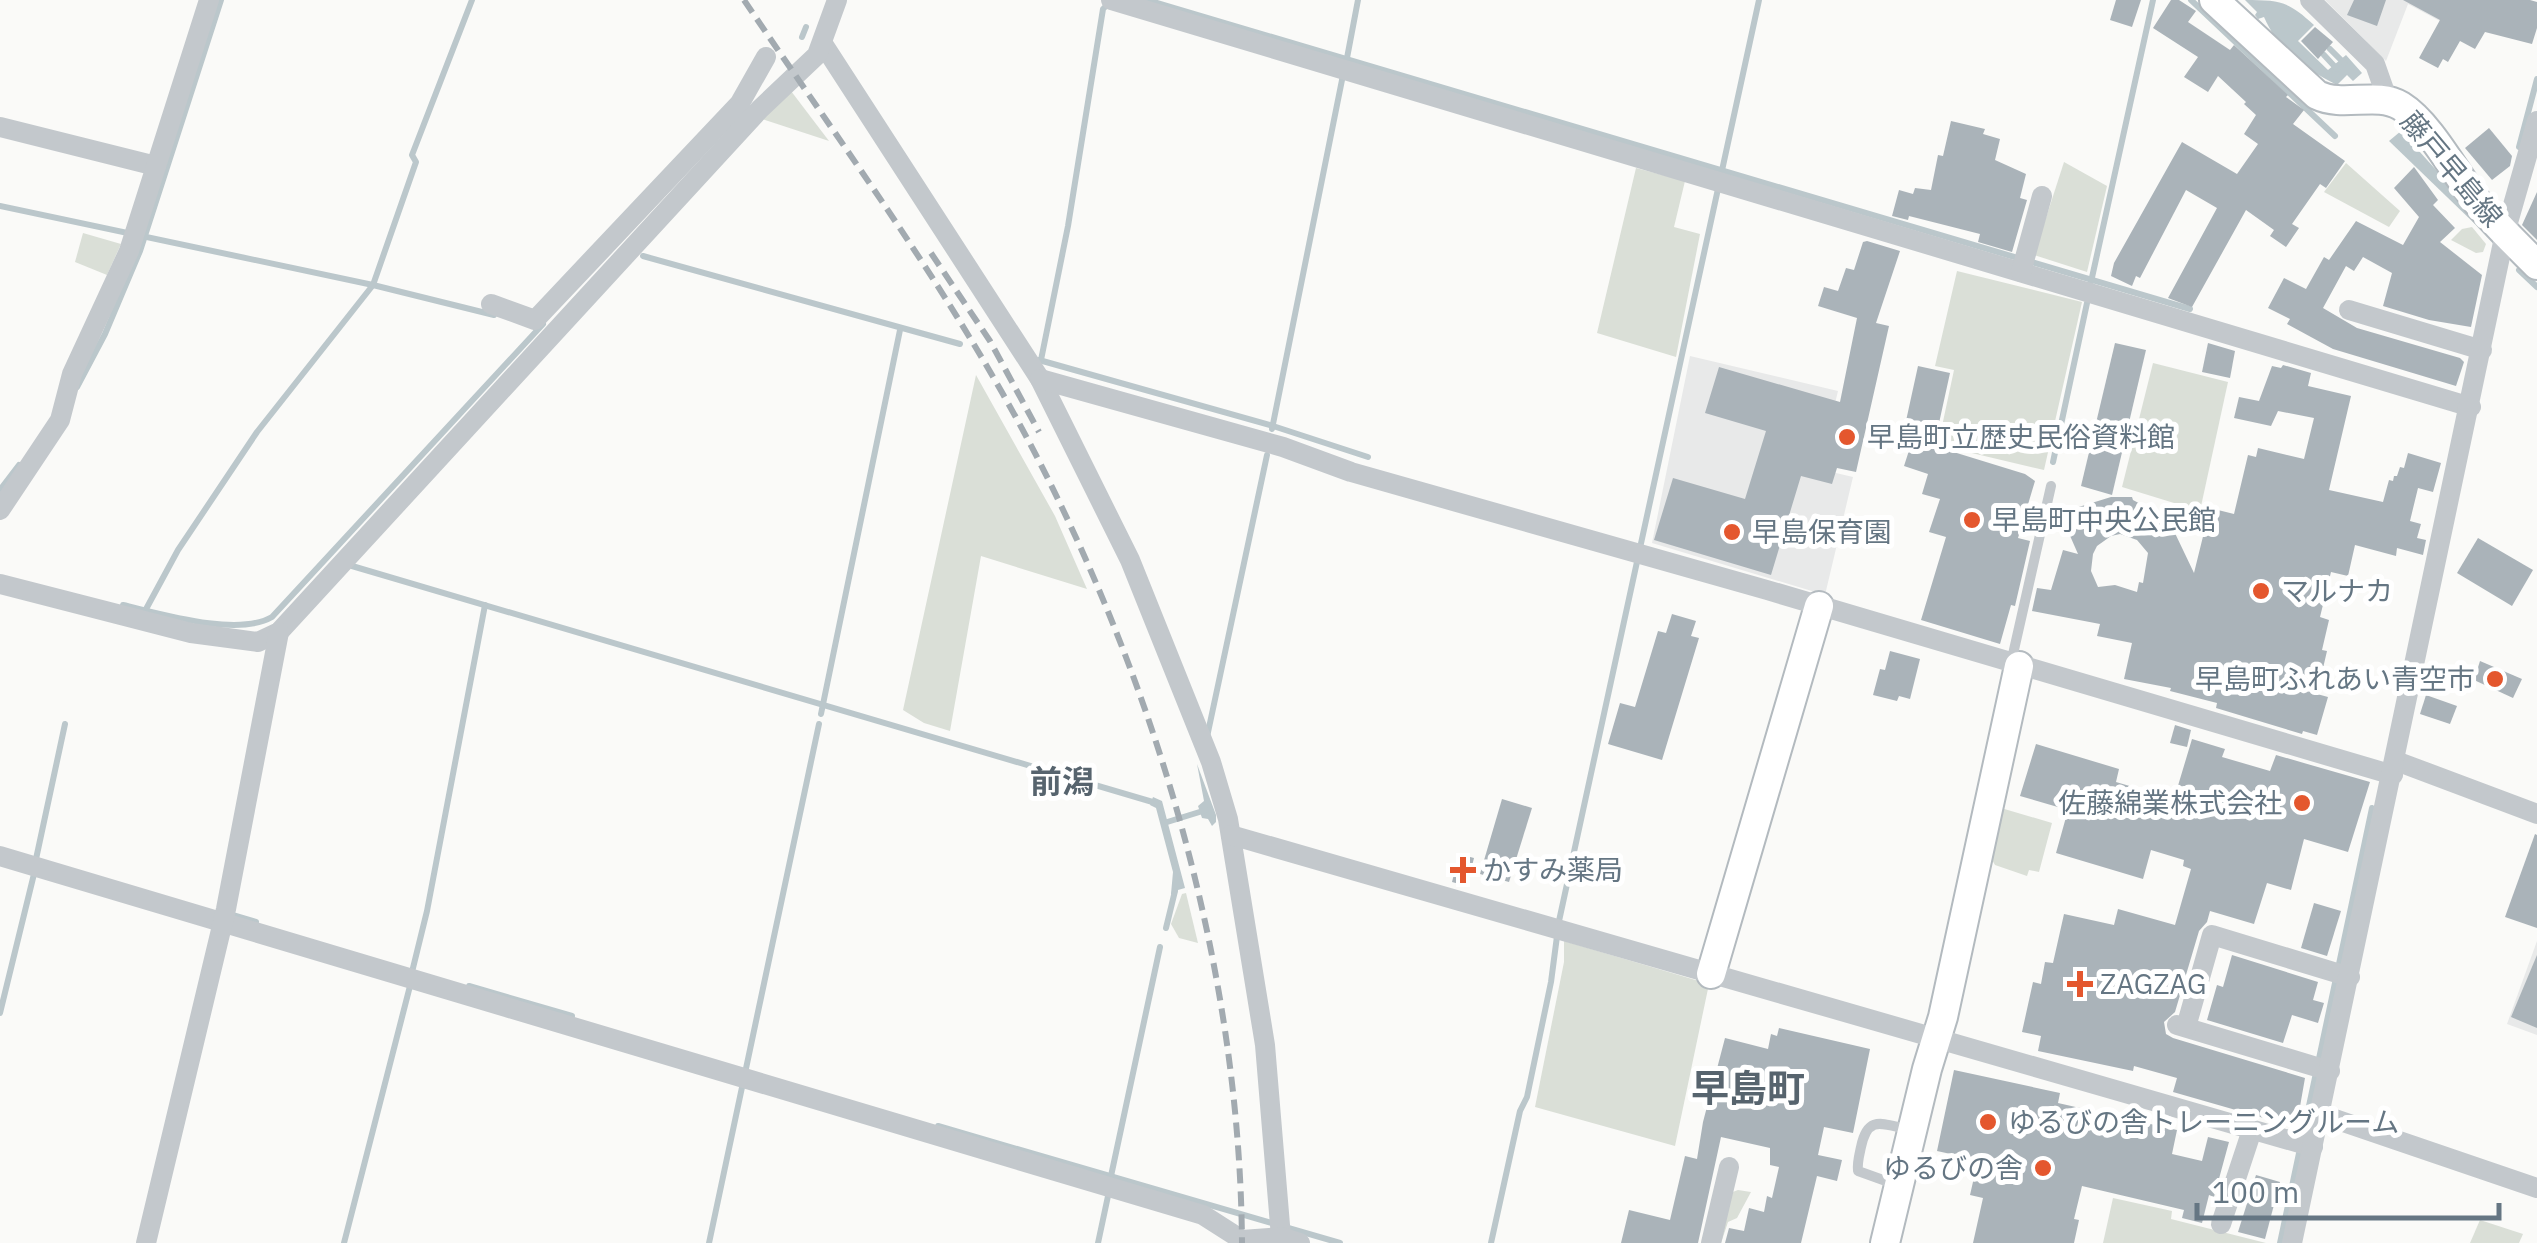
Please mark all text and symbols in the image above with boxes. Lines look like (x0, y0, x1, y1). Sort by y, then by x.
street label: 藤戸早島線 (2393, 103, 2512, 234)
place label: 早島町立歴史民俗資料館 (1867, 418, 2175, 455)
marker: 早島町立歴史民俗資料館 (1836, 426, 1858, 448)
place label: 早島町中央公民館 (1992, 501, 2216, 538)
marker: 早島町中央公民館 (1961, 509, 1983, 531)
place label: 早島保育園 (1752, 513, 1892, 550)
marker: 早島保育園 (1721, 521, 1743, 543)
place label: マルナカ (2281, 572, 2393, 609)
marker: マルナカ (2250, 580, 2272, 602)
place label: 早島町ふれあい青空市 (2195, 660, 2475, 697)
marker: 早島町ふれあい青空市 (2484, 668, 2506, 690)
district label: 前潟 (1030, 760, 1094, 802)
place label: 佐藤綿業株式会社 (2058, 784, 2282, 821)
marker: 佐藤綿業株式会社 (2291, 792, 2313, 814)
place label: かすみ薬局 (1483, 851, 1623, 888)
marker: かすみ薬局 (1452, 859, 1474, 881)
place label: ZAGZAG (2100, 965, 2206, 1002)
marker: ZAGZAG (2069, 973, 2091, 995)
district label: 早島町 (1691, 1063, 1805, 1112)
place label: ゆるびの舎トレーニングルーム (2008, 1103, 2399, 1140)
marker: ゆるびの舎トレーニングルーム (1977, 1111, 1999, 1133)
place label: ゆるびの舎 (1883, 1149, 2023, 1186)
marker: ゆるびの舎 (2032, 1157, 2054, 1179)
scale bar (2197, 1158, 2500, 1220)
text: 100 m (2212, 1172, 2299, 1211)

